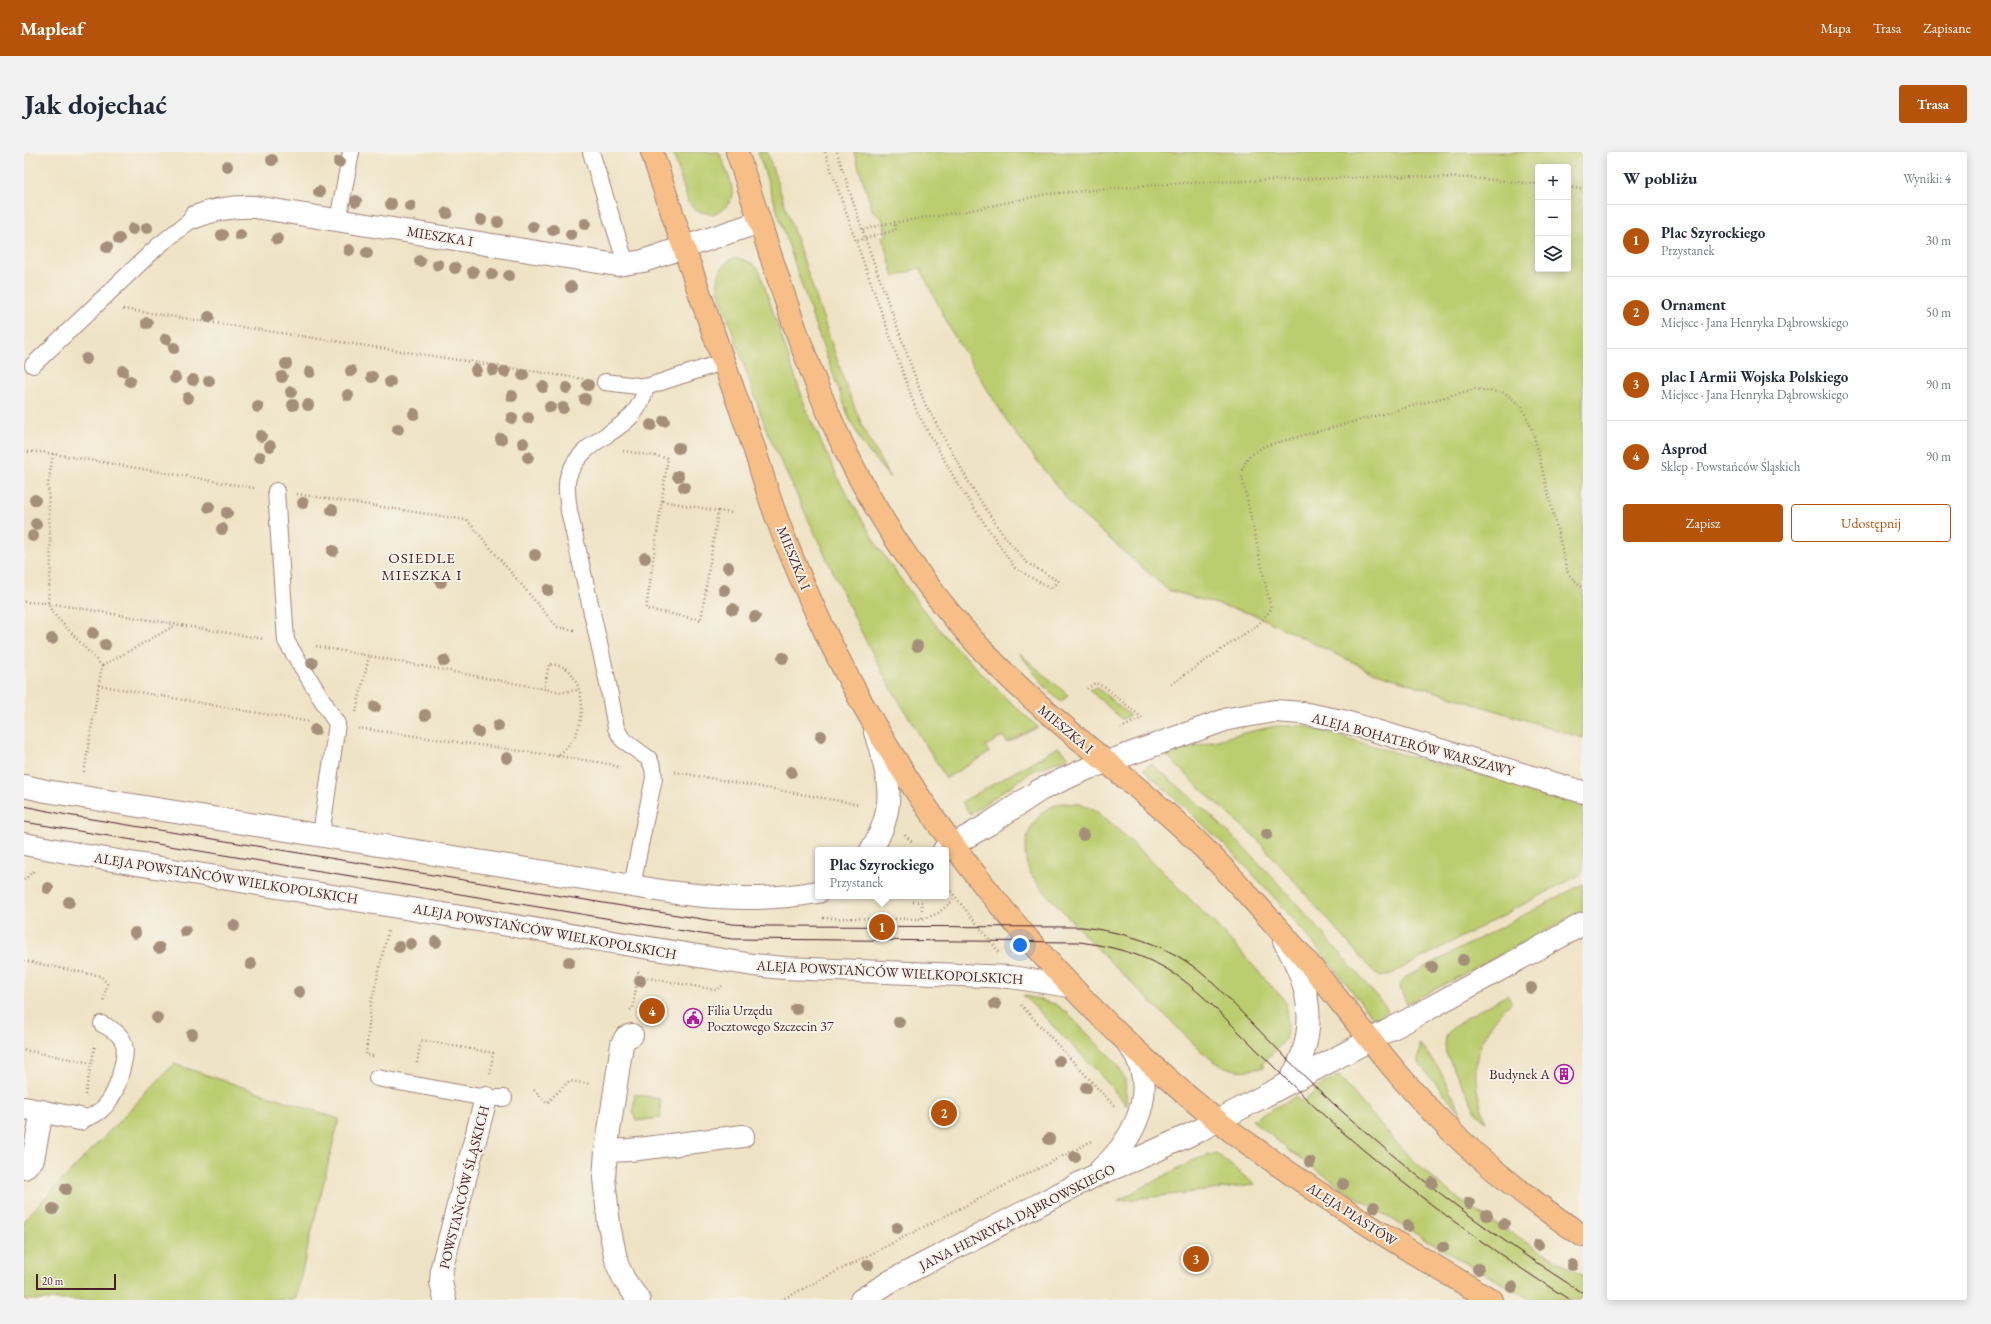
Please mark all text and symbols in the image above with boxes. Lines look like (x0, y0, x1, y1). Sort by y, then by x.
text: Mapleaf (20, 16, 84, 41)
text: Mapa (1820, 19, 1851, 37)
text: Trasa (1873, 19, 1901, 37)
text: Zapisane (1923, 19, 1971, 37)
button: Trasa (1899, 85, 1967, 123)
text: Jak dojechać (24, 86, 167, 122)
map controls (1535, 164, 1571, 272)
button: + (1535, 164, 1571, 200)
text: W pobliżu (1623, 167, 1697, 189)
text: Wyniki: 4 (1903, 170, 1951, 187)
button: − (1535, 200, 1571, 236)
street label: MIESZKA I (405, 222, 475, 250)
text: Plac Szyrockiego (1661, 223, 1765, 242)
text: 1 (1633, 232, 1639, 249)
text: 30 m (1926, 232, 1951, 249)
button: layers (1535, 236, 1571, 272)
text: Przystanek (1661, 242, 1715, 259)
text: Ornament (1661, 295, 1726, 314)
text: 2 (1633, 304, 1639, 321)
text: 50 m (1926, 304, 1951, 321)
text: Miejsce · Jana Henryka Dąbrowskiego (1661, 314, 1848, 331)
text: plac I Armii Wojska Polskiego (1661, 367, 1848, 386)
text: 3 (1633, 376, 1639, 393)
text: 90 m (1926, 376, 1951, 393)
text: Miejsce · Jana Henryka Dąbrowskiego (1661, 386, 1848, 403)
text: Asprod (1661, 439, 1707, 458)
text: 4 (1633, 448, 1639, 465)
text: 90 m (1926, 448, 1951, 465)
text: Sklep · Powstańców Śląskich (1661, 458, 1800, 475)
button: Zapisz (1623, 504, 1783, 542)
button: Udostępnij (1791, 504, 1951, 542)
street label: MIESZKA I (773, 524, 815, 593)
district label: OSIEDLE MIESZKA I (382, 548, 462, 584)
street label: MIESZKA I (1035, 701, 1098, 758)
street label: ALEJA BOHATERÓW WARSZAWY (1309, 708, 1517, 780)
popup (815, 847, 949, 899)
street label: ALEJA POWSTAŃCÓW WIELKOPOLSKICH (92, 848, 359, 908)
text: Plac Szyrockiego (830, 855, 934, 874)
text: Przystanek (830, 874, 883, 891)
street label: ALEJA POWSTAŃCÓW WIELKOPOLSKICH (411, 899, 678, 963)
pin: 1 (869, 912, 895, 942)
your location (1010, 935, 1030, 955)
street label: ALEJA POWSTAŃCÓW WIELKOPOLSKICH (755, 956, 1024, 988)
pin: 4 (639, 996, 665, 1026)
place label: Filia Urzędu Pocztowego Szczecin 37 (707, 1001, 834, 1035)
public building icon: Filia Urzędu Pocztowego Szczecin 37 (682, 1007, 704, 1029)
building icon: Budynek A (1553, 1063, 1575, 1085)
place label: Budynek A (1489, 1065, 1550, 1083)
pin: 2 (931, 1098, 957, 1128)
street label: POWSTAŃCÓW ŚLĄSKICH (435, 1103, 493, 1271)
street label: JANA HENRYKA DĄBROWSKIEGO (915, 1159, 1118, 1275)
street label: ALEJA PIASTÓW (1303, 1178, 1401, 1250)
pin: 3 (1183, 1244, 1209, 1274)
scale bar (36, 1272, 116, 1291)
text: 20 m (42, 1274, 63, 1288)

